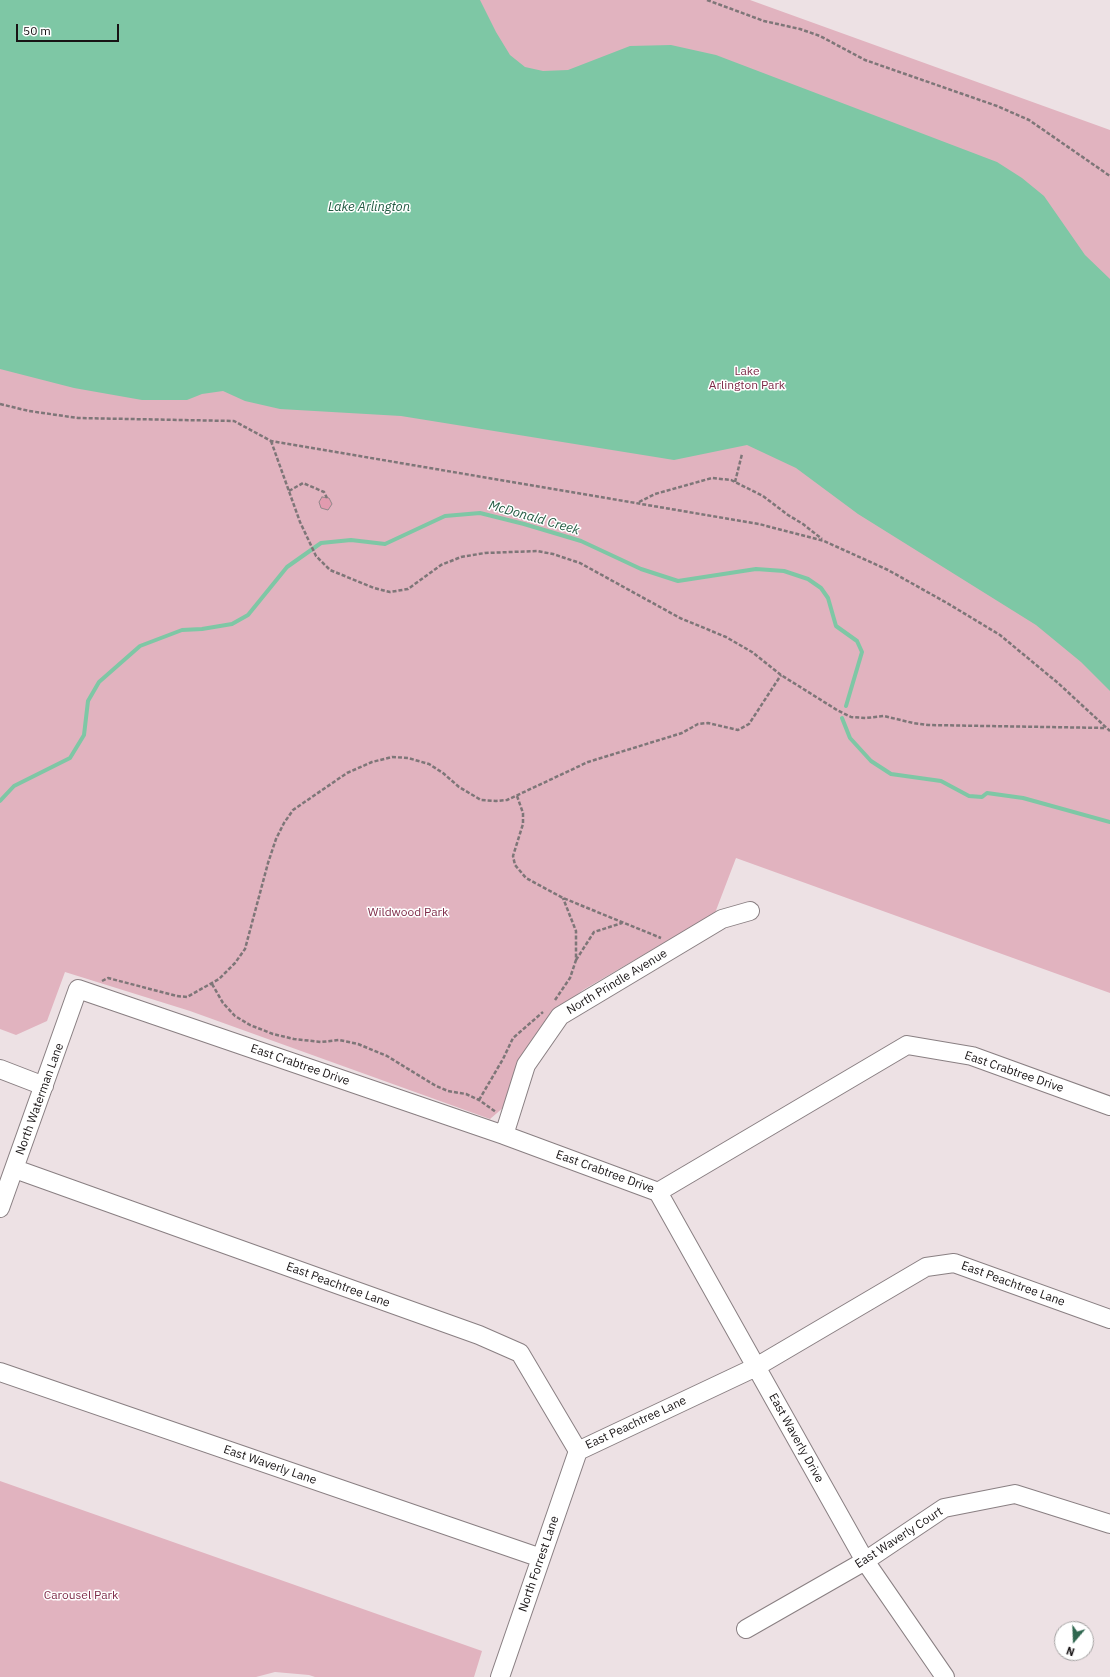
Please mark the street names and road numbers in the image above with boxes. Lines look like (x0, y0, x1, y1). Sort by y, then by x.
street label: North Prindle Avenue (564, 946, 670, 1018)
street label: North Waterman Lane (13, 1041, 67, 1157)
street label: East Crabtree Drive (249, 1041, 351, 1089)
street label: East Crabtree Drive (963, 1048, 1065, 1096)
street label: East Crabtree Drive (554, 1147, 656, 1197)
street label: East Peachtree Lane (959, 1259, 1067, 1309)
street label: East Peachtree Lane (284, 1260, 392, 1310)
street label: East Waverly Drive (766, 1391, 826, 1485)
street label: East Peachtree Lane (583, 1393, 689, 1453)
street label: East Waverly Lane (221, 1442, 319, 1488)
street label: East Waverly Court (853, 1504, 945, 1572)
street label: North Forrest Lane (516, 1514, 562, 1614)

